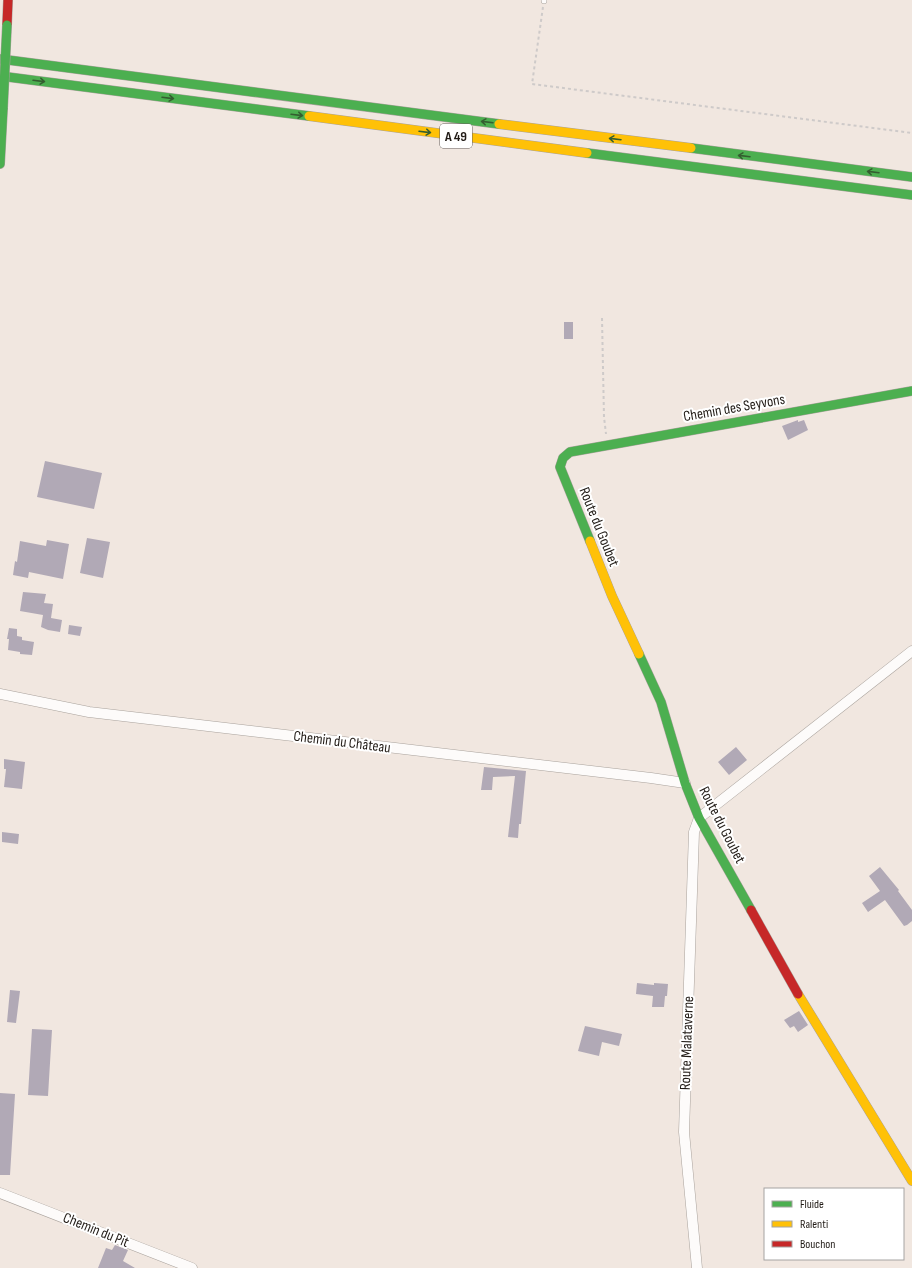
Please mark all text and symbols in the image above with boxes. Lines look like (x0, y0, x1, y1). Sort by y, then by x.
one-way arrow (32, 78, 45, 85)
one-way arrow (161, 94, 174, 102)
one-way arrow (290, 111, 303, 119)
one-way arrow (480, 118, 493, 126)
road number: A 49 (440, 124, 472, 148)
one-way arrow (418, 128, 431, 136)
one-way arrow (609, 135, 622, 143)
one-way arrow (738, 152, 751, 160)
one-way arrow (867, 168, 880, 176)
street label: Chemin des Seyvons (682, 390, 786, 426)
street label: Route du Goubet (574, 485, 624, 570)
street label: Chemin du Château (292, 727, 392, 757)
street label: Route du Goubet (695, 783, 750, 867)
street label: Route Malataverne (676, 996, 698, 1090)
legend (764, 1188, 904, 1260)
text: Fluide (800, 1197, 824, 1212)
street label: Chemin du Pit (60, 1208, 132, 1252)
text: Ralenti (800, 1217, 828, 1232)
text: Bouchon (800, 1237, 835, 1252)

